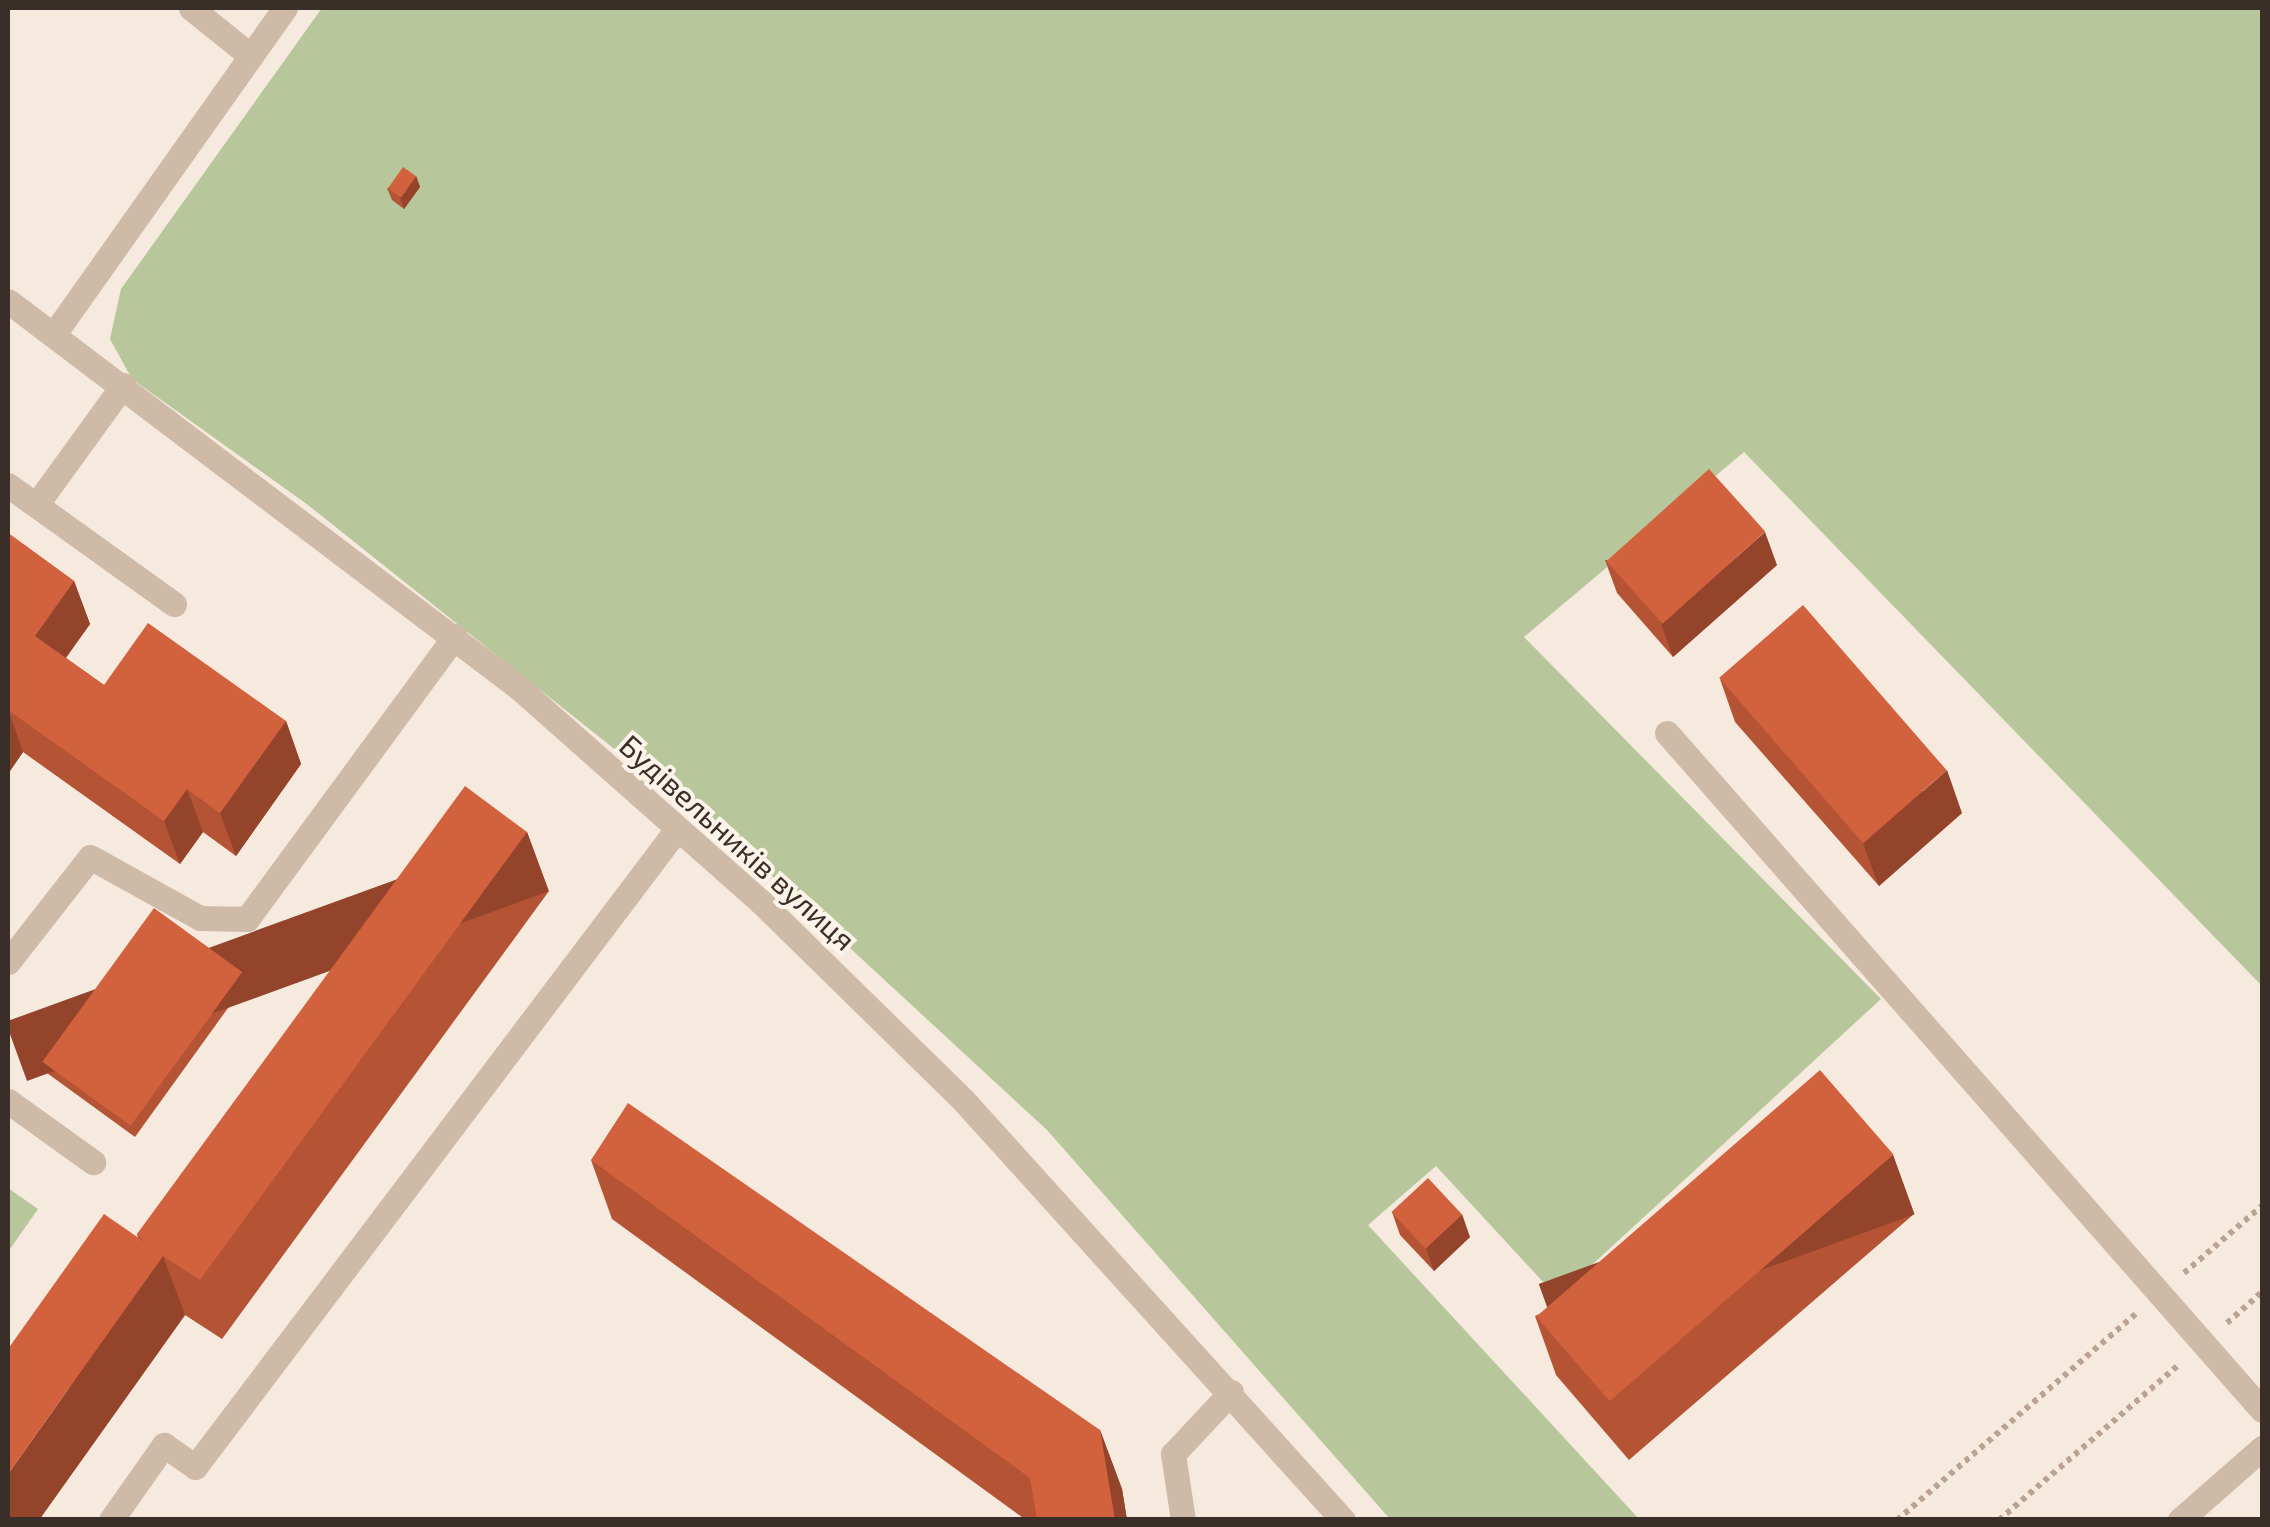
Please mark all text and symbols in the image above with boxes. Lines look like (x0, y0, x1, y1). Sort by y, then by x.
street label: Будівельників вулиця (613, 727, 863, 957)

